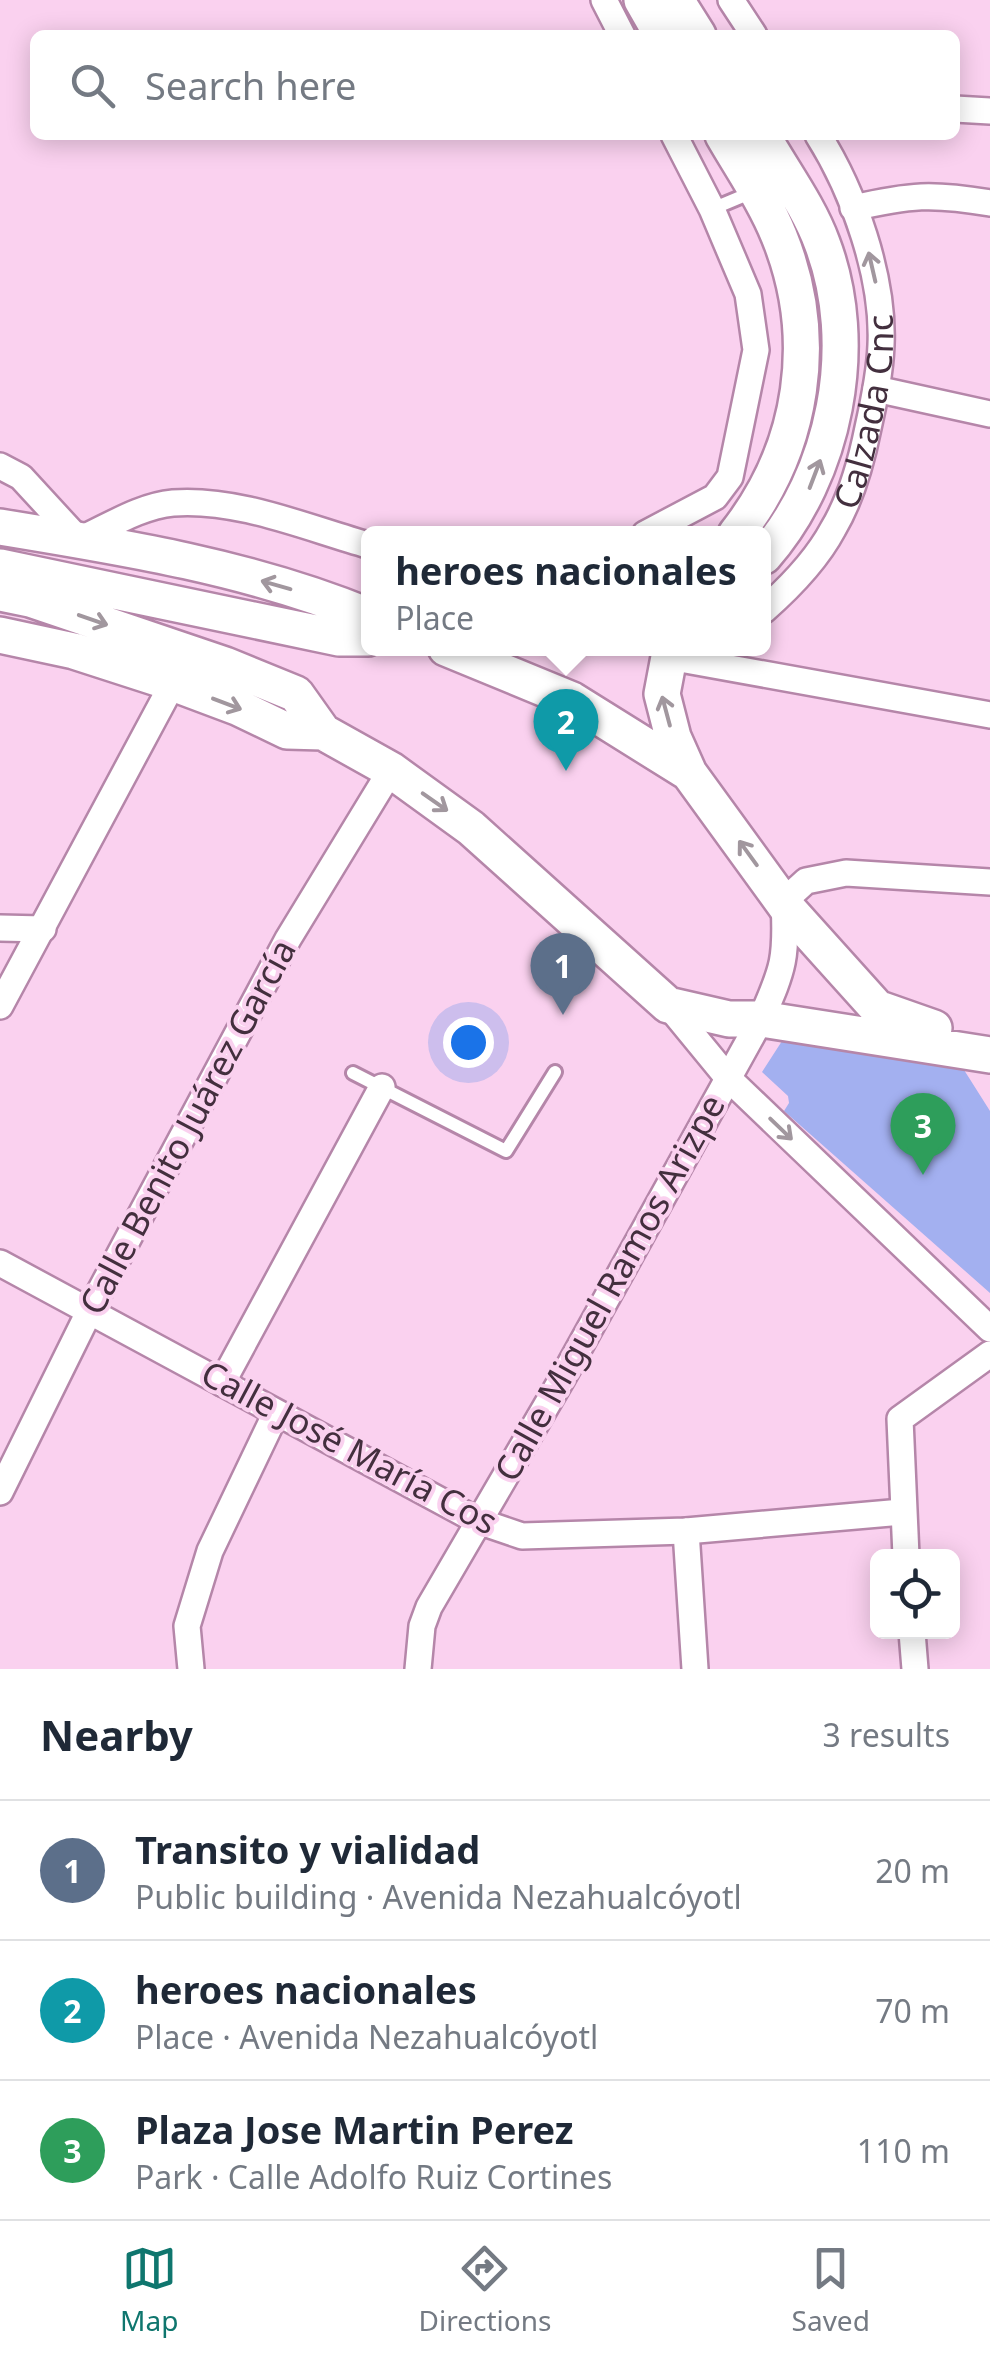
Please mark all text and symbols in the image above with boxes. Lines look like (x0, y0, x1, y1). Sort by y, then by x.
search box (30, 30, 960, 140)
icon: search (65, 58, 120, 113)
text: Search here (145, 59, 356, 111)
one-way arrow (862, 252, 880, 284)
street label: Calzada Cnc (821, 314, 903, 516)
one-way arrow (807, 459, 825, 490)
popup (361, 526, 771, 656)
text: heroes nacionales (395, 544, 737, 596)
one-way arrow (261, 575, 293, 593)
text: Place (395, 596, 474, 639)
one-way arrow (77, 613, 109, 631)
pin: 2 (534, 688, 598, 771)
one-way arrow (211, 696, 242, 714)
one-way arrow (656, 696, 675, 727)
one-way arrow (421, 791, 448, 812)
one-way arrow (738, 839, 759, 867)
street label: Calle Benito Juárez García (68, 930, 306, 1322)
pin: 1 (530, 932, 596, 1015)
your location (443, 1017, 494, 1068)
street label: Calle Miguel Ramos Arizpe (483, 1086, 735, 1489)
pin: 3 (890, 1092, 956, 1175)
one-way arrow (769, 1116, 793, 1140)
street label: Calle José María Cos (194, 1349, 506, 1545)
map controls (870, 1549, 960, 1639)
button: locate (870, 1549, 960, 1639)
text: Nearby (40, 1706, 193, 1763)
text: 3 results (823, 1713, 950, 1756)
text: Transito y vialidad (135, 1823, 480, 1875)
text: 1 (63, 1849, 82, 1892)
text: 20 m (875, 1849, 950, 1892)
text: Public building · Avenida Nezahualcóyotl (135, 1875, 742, 1918)
text: heroes nacionales (135, 1963, 477, 2015)
text: 2 (63, 1989, 82, 2032)
text: 70 m (875, 1989, 950, 2032)
text: Place · Avenida Nezahualcóyotl (135, 2015, 598, 2058)
text: Plaza Jose Martin Perez (135, 2103, 574, 2155)
text: 3 (63, 2129, 82, 2172)
text: 110 m (857, 2129, 950, 2172)
text: Park · Calle Adolfo Ruiz Cortines (135, 2155, 612, 2198)
tab: Map (120, 2241, 178, 2339)
tab: Directions (419, 2241, 551, 2339)
tab: Saved (792, 2241, 870, 2339)

